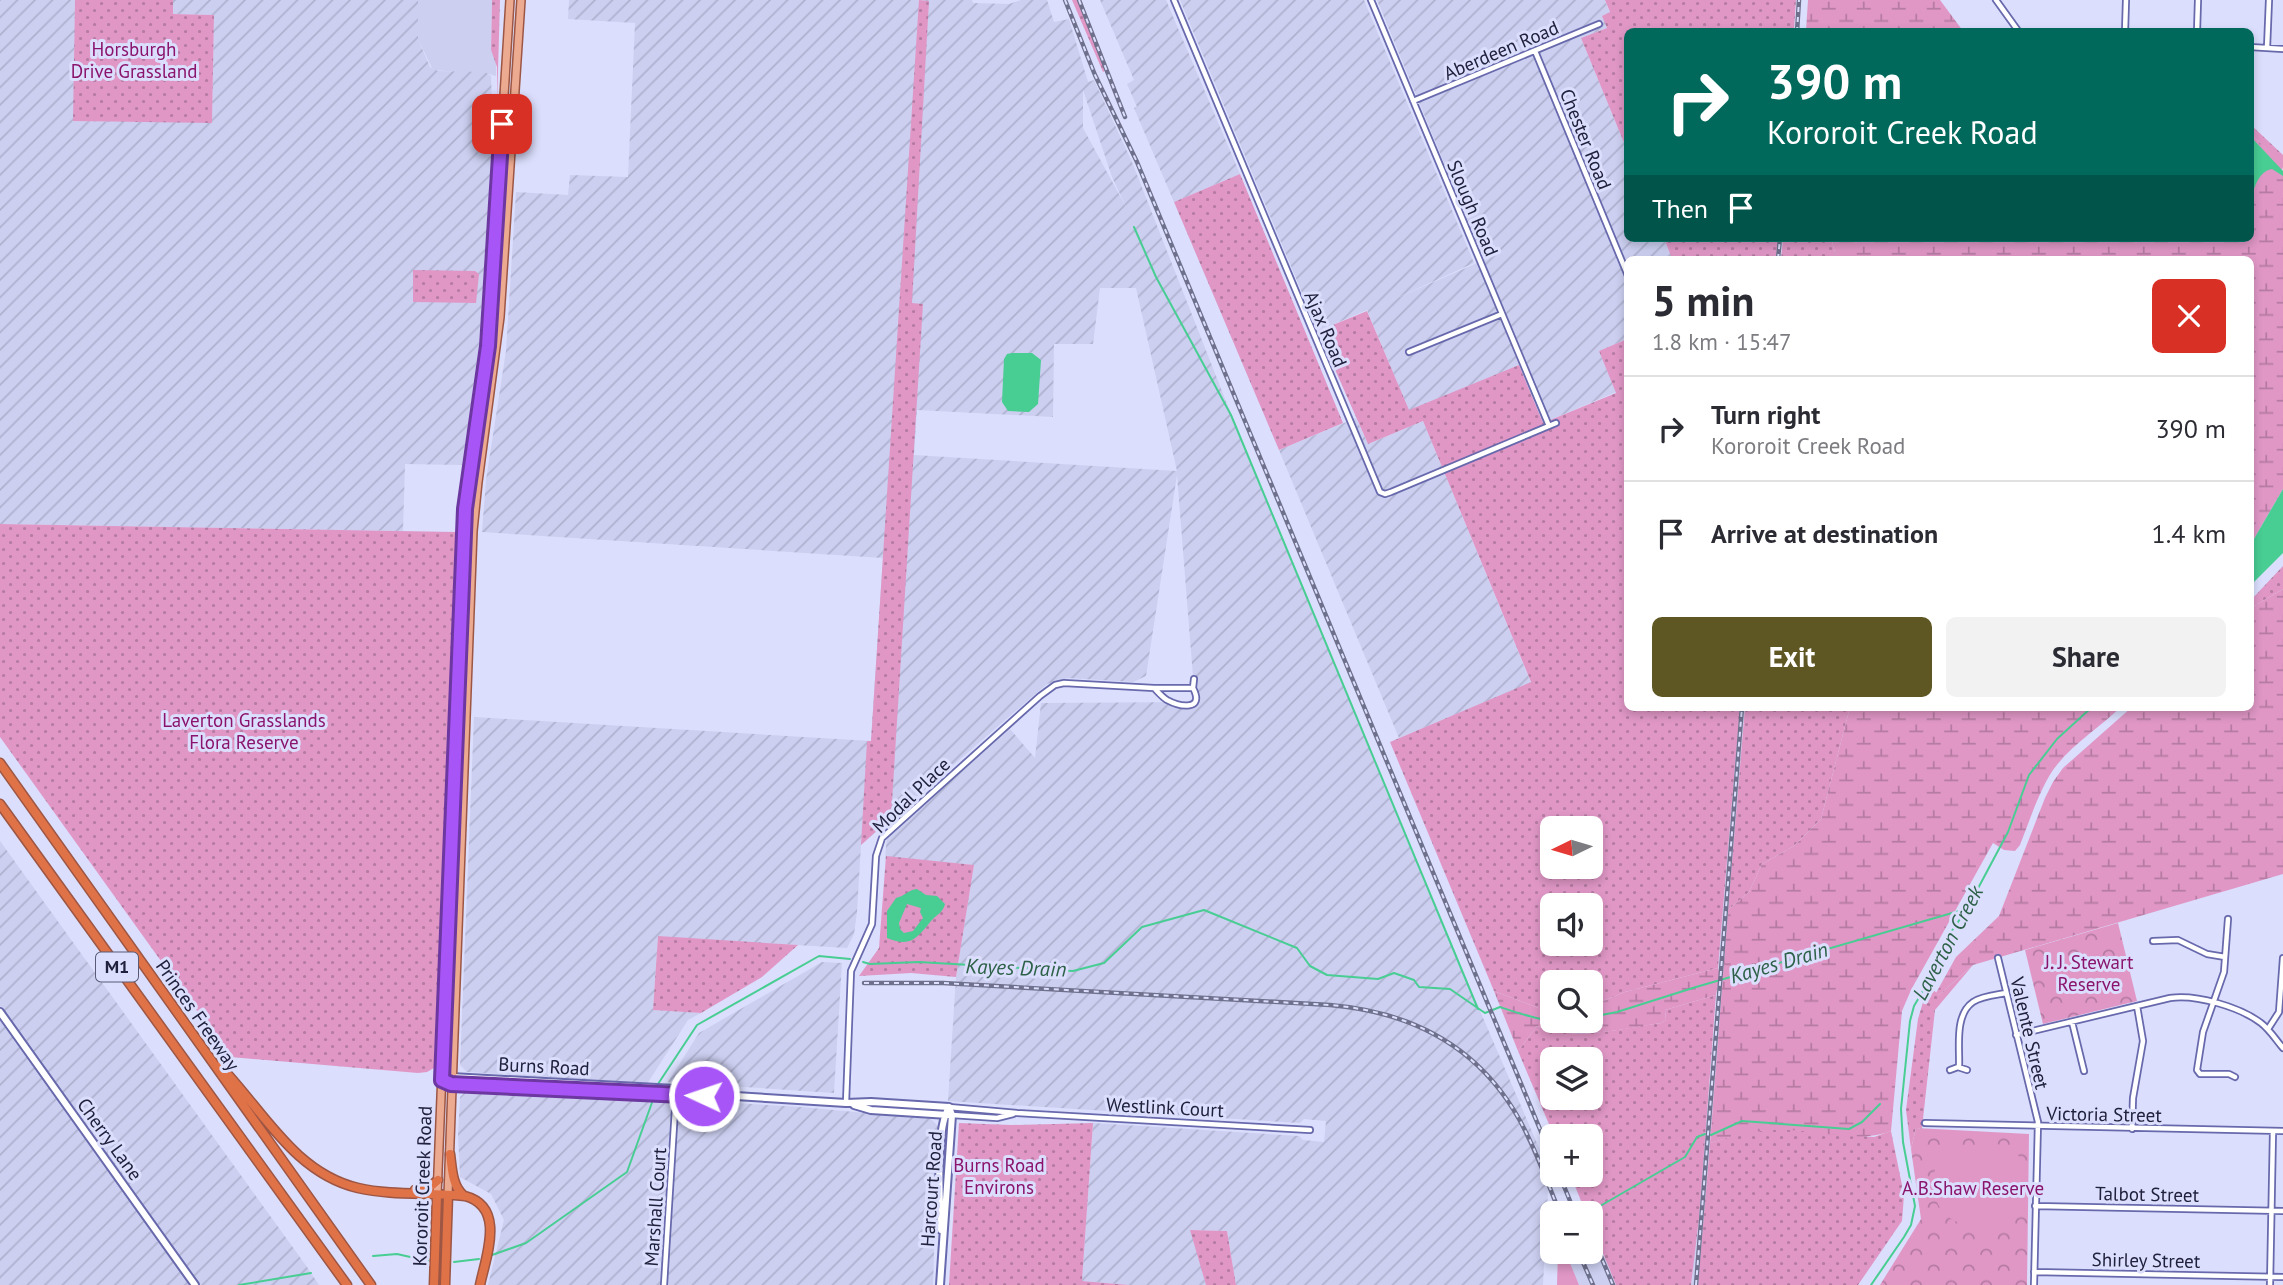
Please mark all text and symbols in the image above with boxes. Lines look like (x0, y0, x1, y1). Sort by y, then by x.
street label: Aberdeen Road (1440, 15, 1562, 85)
park label: Horsburgh Drive Grassland (71, 37, 197, 83)
text: 390 m (1767, 49, 1902, 113)
icon: right (1652, 56, 1743, 147)
street label: Chester Road (1555, 85, 1617, 193)
pin (472, 94, 532, 154)
icon: arrive (483, 105, 521, 143)
text: Kororoit Creek Road (1767, 111, 2038, 153)
street label: Slough Road (1442, 156, 1504, 260)
icon: arrive (1722, 189, 1760, 227)
text: Then (1652, 192, 1708, 225)
text: 5 min (1652, 273, 1754, 328)
button: close (2152, 279, 2226, 353)
street label: Ajax Road (1299, 287, 1353, 371)
text: 1.8 km · 15:47 (1652, 327, 1791, 356)
text: Turn right (1711, 398, 1820, 431)
icon: right (1652, 410, 1690, 448)
text: 390 m (2155, 412, 2226, 445)
text: Kororoit Creek Road (1711, 431, 1906, 460)
icon: arrive (1652, 515, 1690, 553)
text: Arrive at destination (1711, 517, 1938, 550)
text: 1.4 km (2152, 517, 2226, 550)
button: Exit (1652, 617, 1932, 697)
button: Share (1946, 617, 2226, 697)
park label: Laverton Grasslands Flora Reserve (162, 708, 326, 754)
street label: Modal Place (867, 752, 955, 838)
north arrow (1540, 816, 1603, 878)
map controls (1540, 816, 1603, 1264)
water label: Laverton Creek (1906, 880, 1990, 1005)
button: sound (1540, 893, 1603, 956)
water label: Kayes Drain (1727, 936, 1831, 989)
park label: J. J. Stewart Reserve (2044, 950, 2134, 996)
road number: M1 (96, 952, 138, 982)
water label: Kayes Drain (965, 952, 1067, 983)
street label: Princes Freeway (151, 955, 245, 1075)
button: search (1540, 970, 1603, 1033)
street label: Valente Street (2005, 974, 2055, 1092)
button: layers (1540, 1047, 1603, 1110)
street label: Burns Road (498, 1052, 590, 1080)
position arrow (667, 1059, 741, 1133)
street label: Westlink Court (1106, 1092, 1225, 1122)
street label: Cherry Lane (72, 1093, 148, 1185)
street label: Victoria Street (2045, 1101, 2162, 1127)
street label: Kororoit Creek Road (407, 1105, 437, 1267)
button: + (1540, 1124, 1603, 1187)
street label: Harcourt Road (915, 1130, 947, 1248)
street label: Marshall Court (639, 1146, 671, 1267)
park label: Burns Road Environs (953, 1153, 1045, 1199)
park label: A.B.Shaw Reserve (1902, 1176, 2044, 1200)
street label: Talbot Street (2095, 1181, 2200, 1207)
button: − (1540, 1201, 1603, 1264)
street label: Shirley Street (2092, 1247, 2201, 1273)

